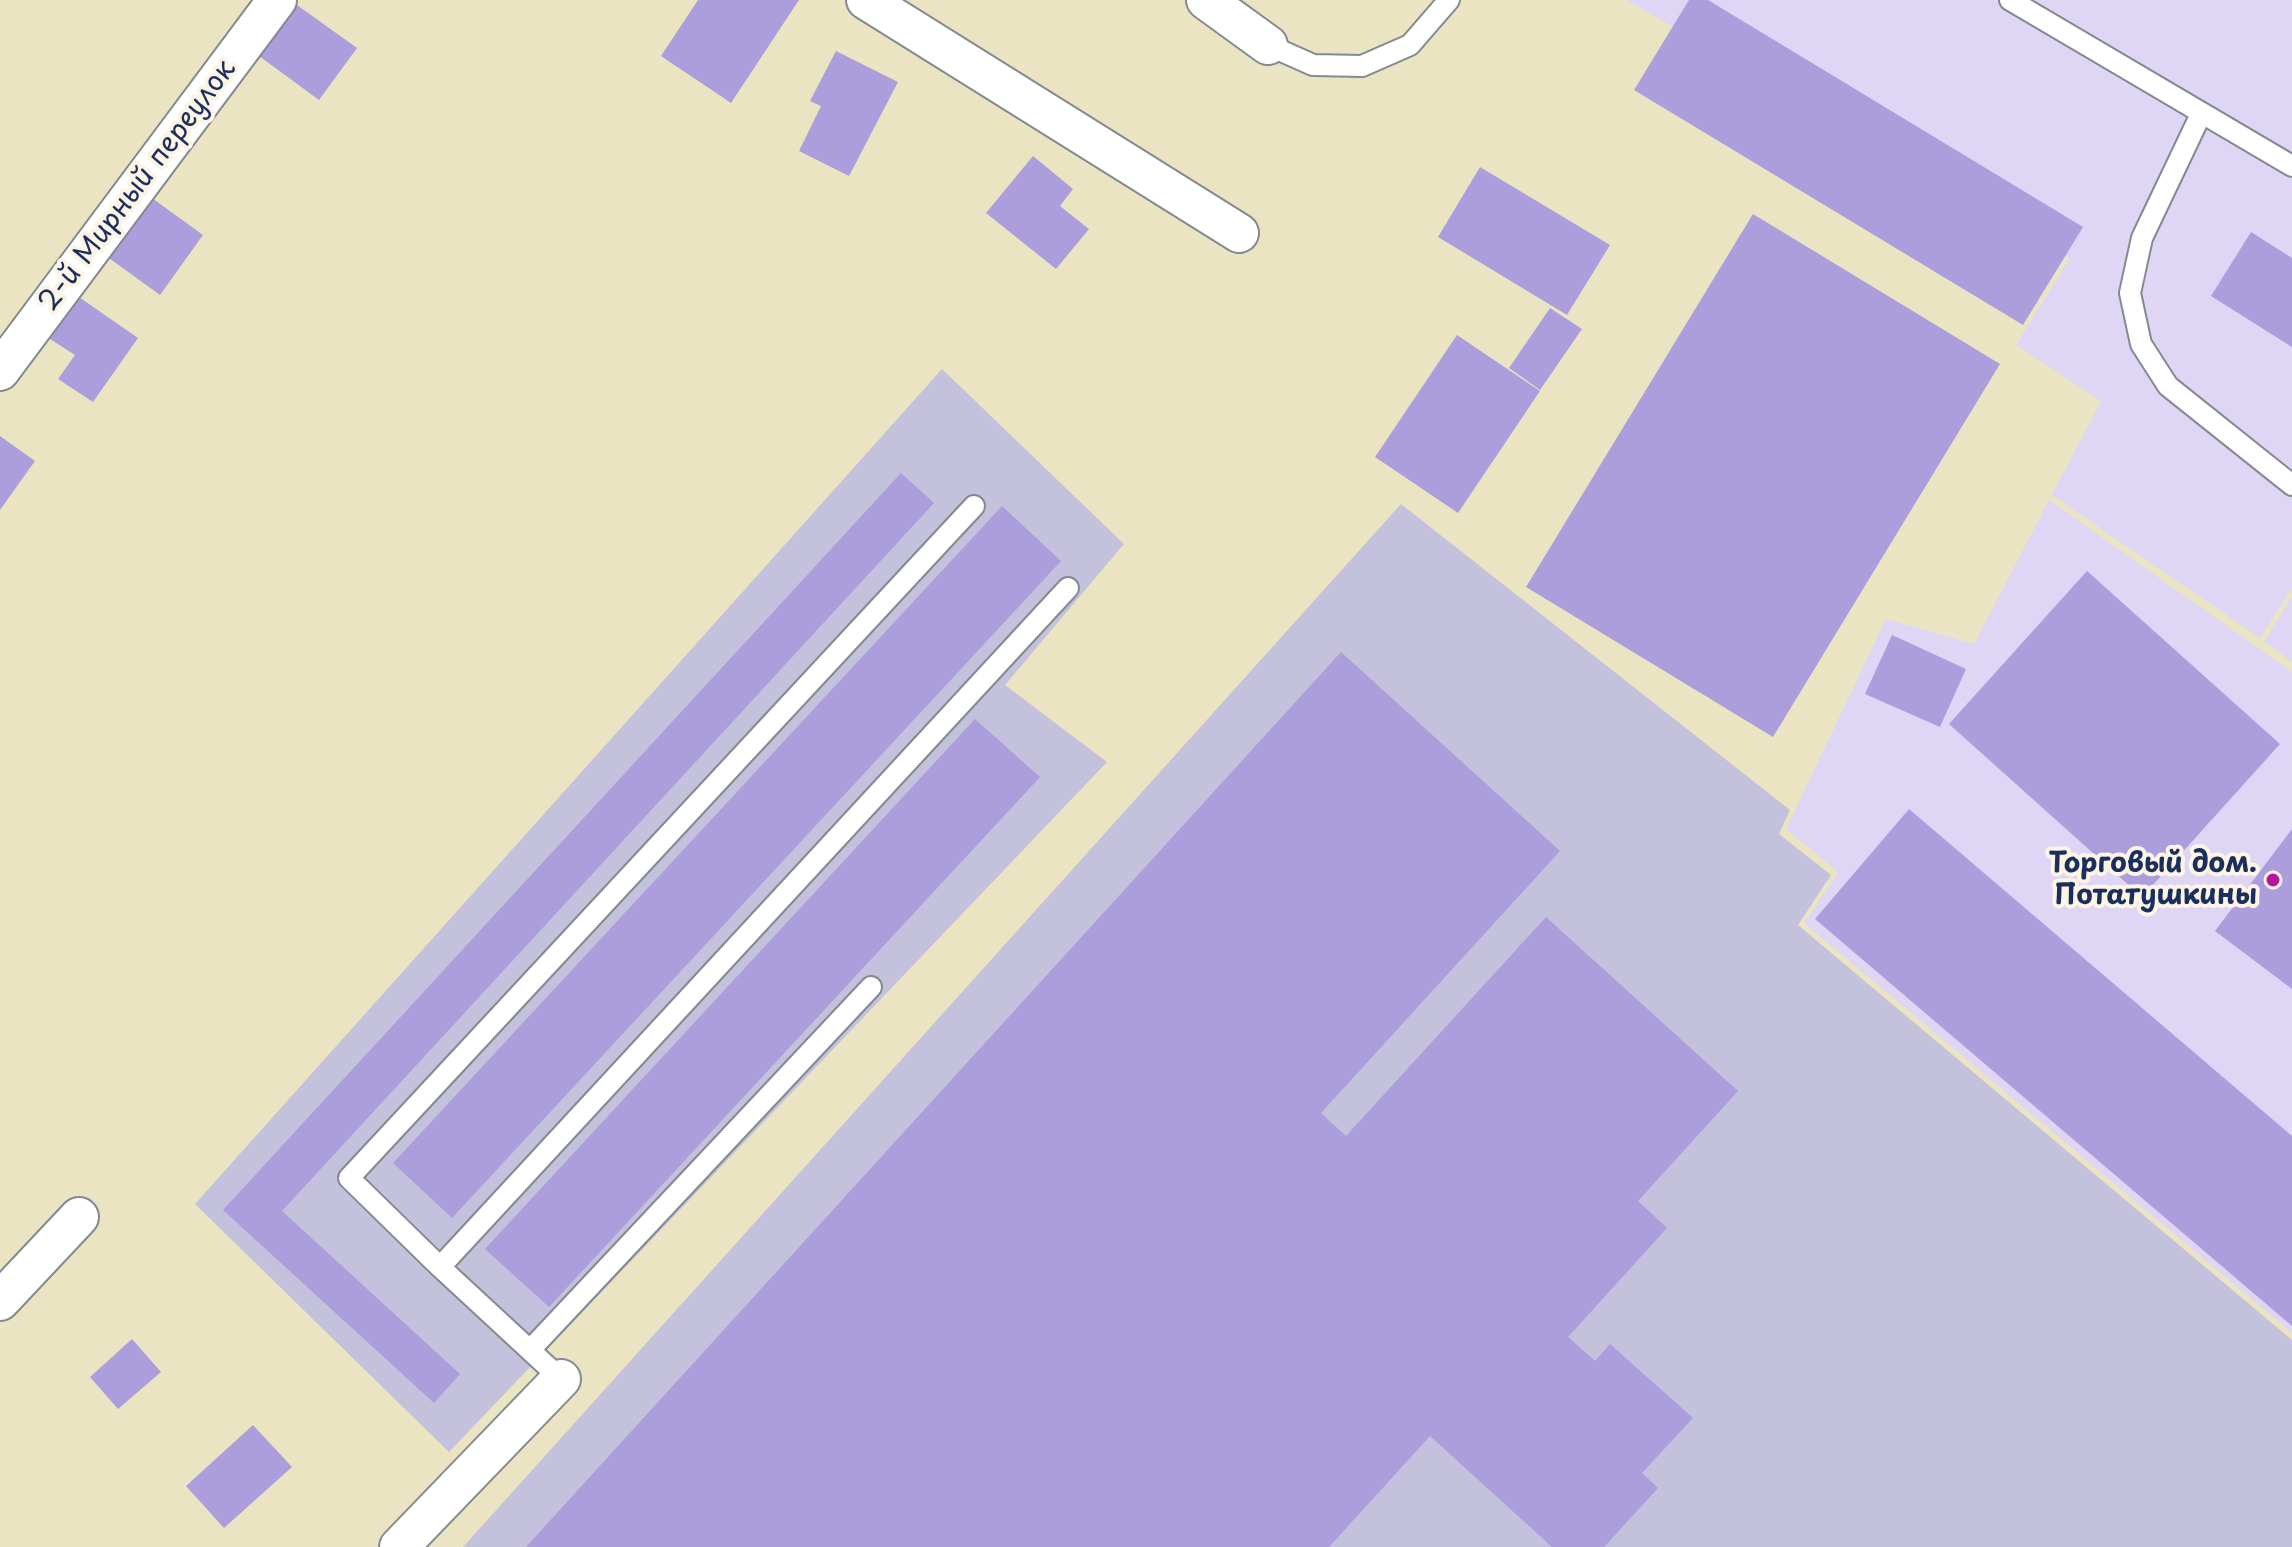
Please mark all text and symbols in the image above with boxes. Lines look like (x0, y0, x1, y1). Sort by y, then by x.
street label: 2-й Мирный переулок (32, 54, 244, 318)
place label: Торговый дом. Потатушкины (2048, 847, 2257, 913)
marker: Торговый дом. Потатушкины (2264, 871, 2282, 889)

